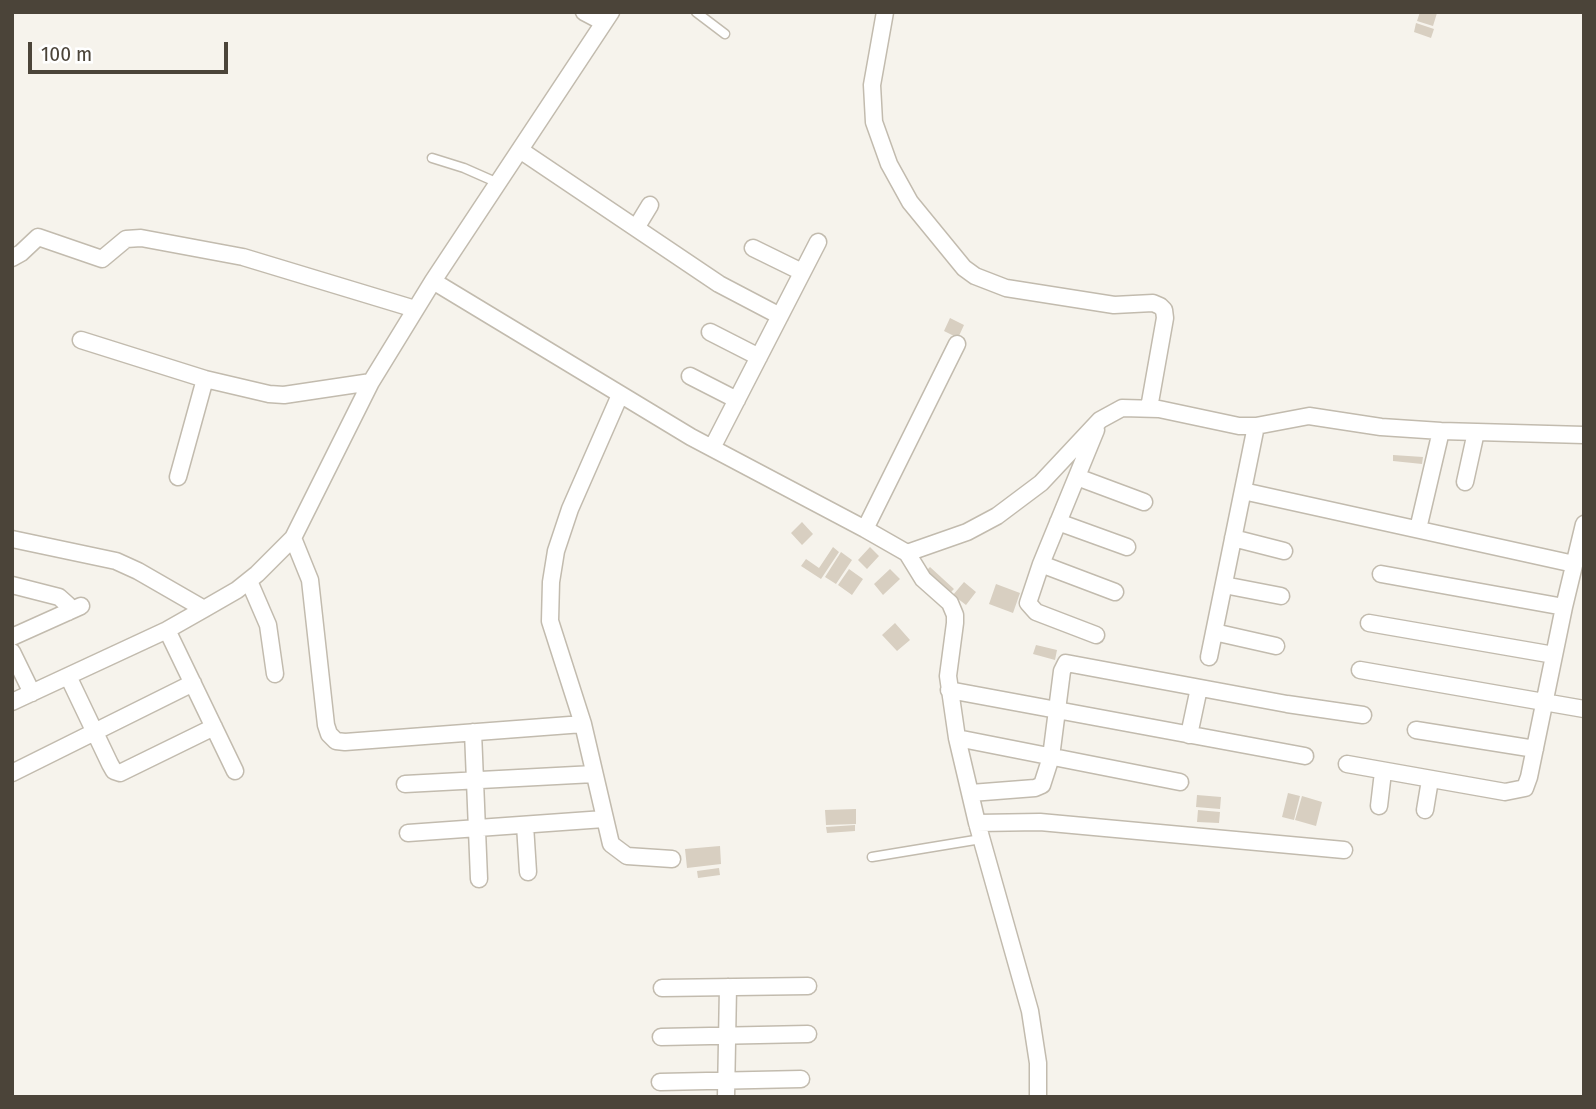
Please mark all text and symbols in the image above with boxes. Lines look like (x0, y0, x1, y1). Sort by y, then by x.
scale bar (32, 28, 231, 72)
text: 100 m (41, 41, 92, 67)

